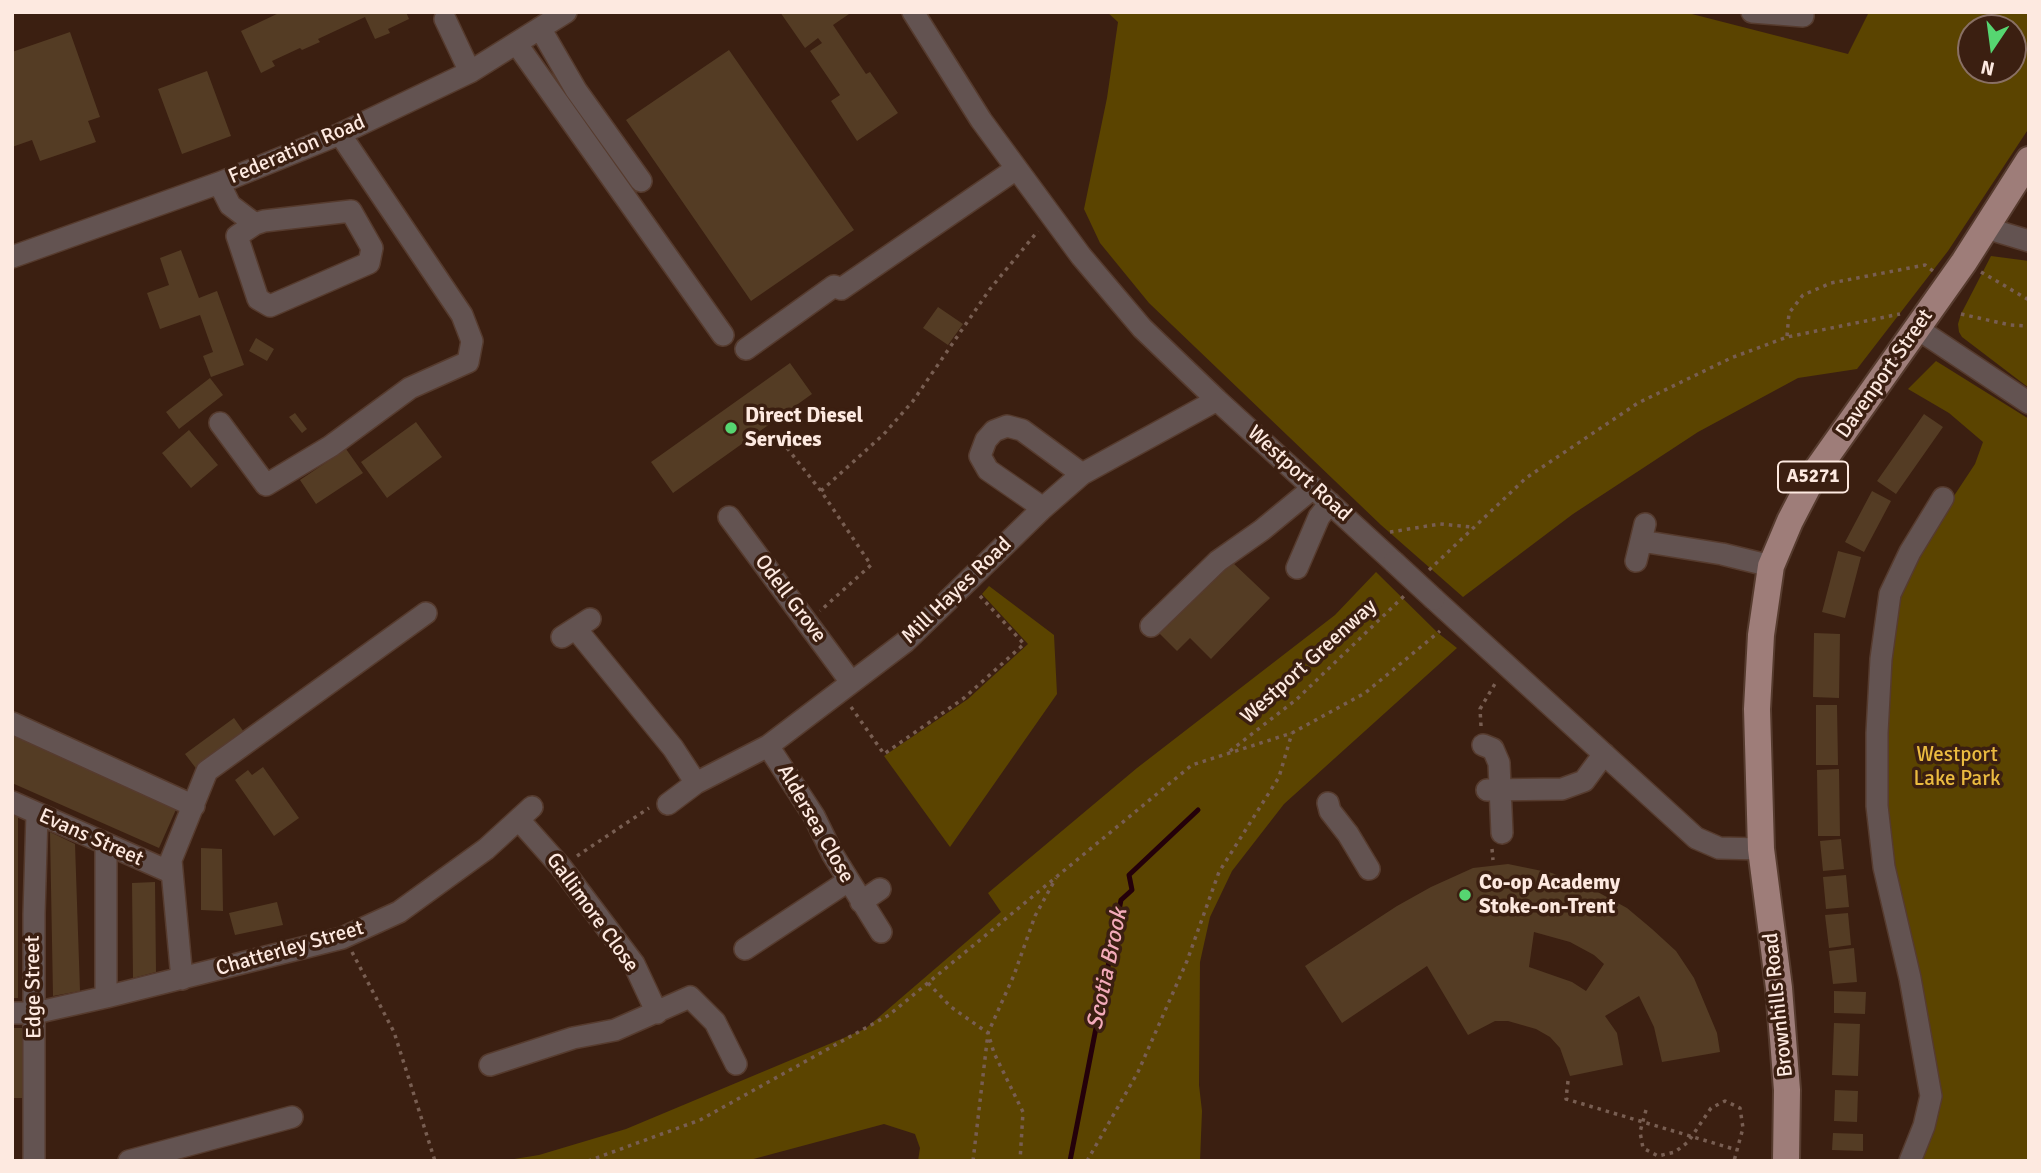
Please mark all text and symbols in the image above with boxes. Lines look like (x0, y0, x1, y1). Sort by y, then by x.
north arrow (1957, 14, 2027, 84)
text: N (1979, 54, 1997, 81)
street label: Federation Road (225, 110, 369, 190)
street label: Davenport Street (1831, 305, 1939, 443)
place label: Direct Diesel Services (745, 403, 863, 453)
marker: Direct Diesel Services (723, 420, 739, 436)
street label: Westport Road (1242, 421, 1356, 527)
road number: A5271 (1778, 462, 1848, 492)
street label: Mill Hayes Road (897, 532, 1017, 650)
street label: Odell Grove (749, 550, 831, 648)
street label: Westport Greenway (1236, 594, 1382, 730)
park label: Westport Lake Park (1913, 742, 2001, 792)
street label: Aldersea Close (771, 760, 859, 888)
street label: Evans Street (35, 804, 147, 872)
street label: Gallimore Close (540, 848, 644, 978)
place label: Co-op Academy Stoke-on-Trent (1479, 870, 1620, 920)
marker: Co-op Academy Stoke-on-Trent (1457, 887, 1473, 903)
water label: Scotia Brook (1082, 906, 1134, 1032)
street label: Chatterley Street (213, 916, 367, 982)
street label: Brownhills Road (1759, 932, 1799, 1078)
street label: Edge Street (20, 935, 48, 1039)

